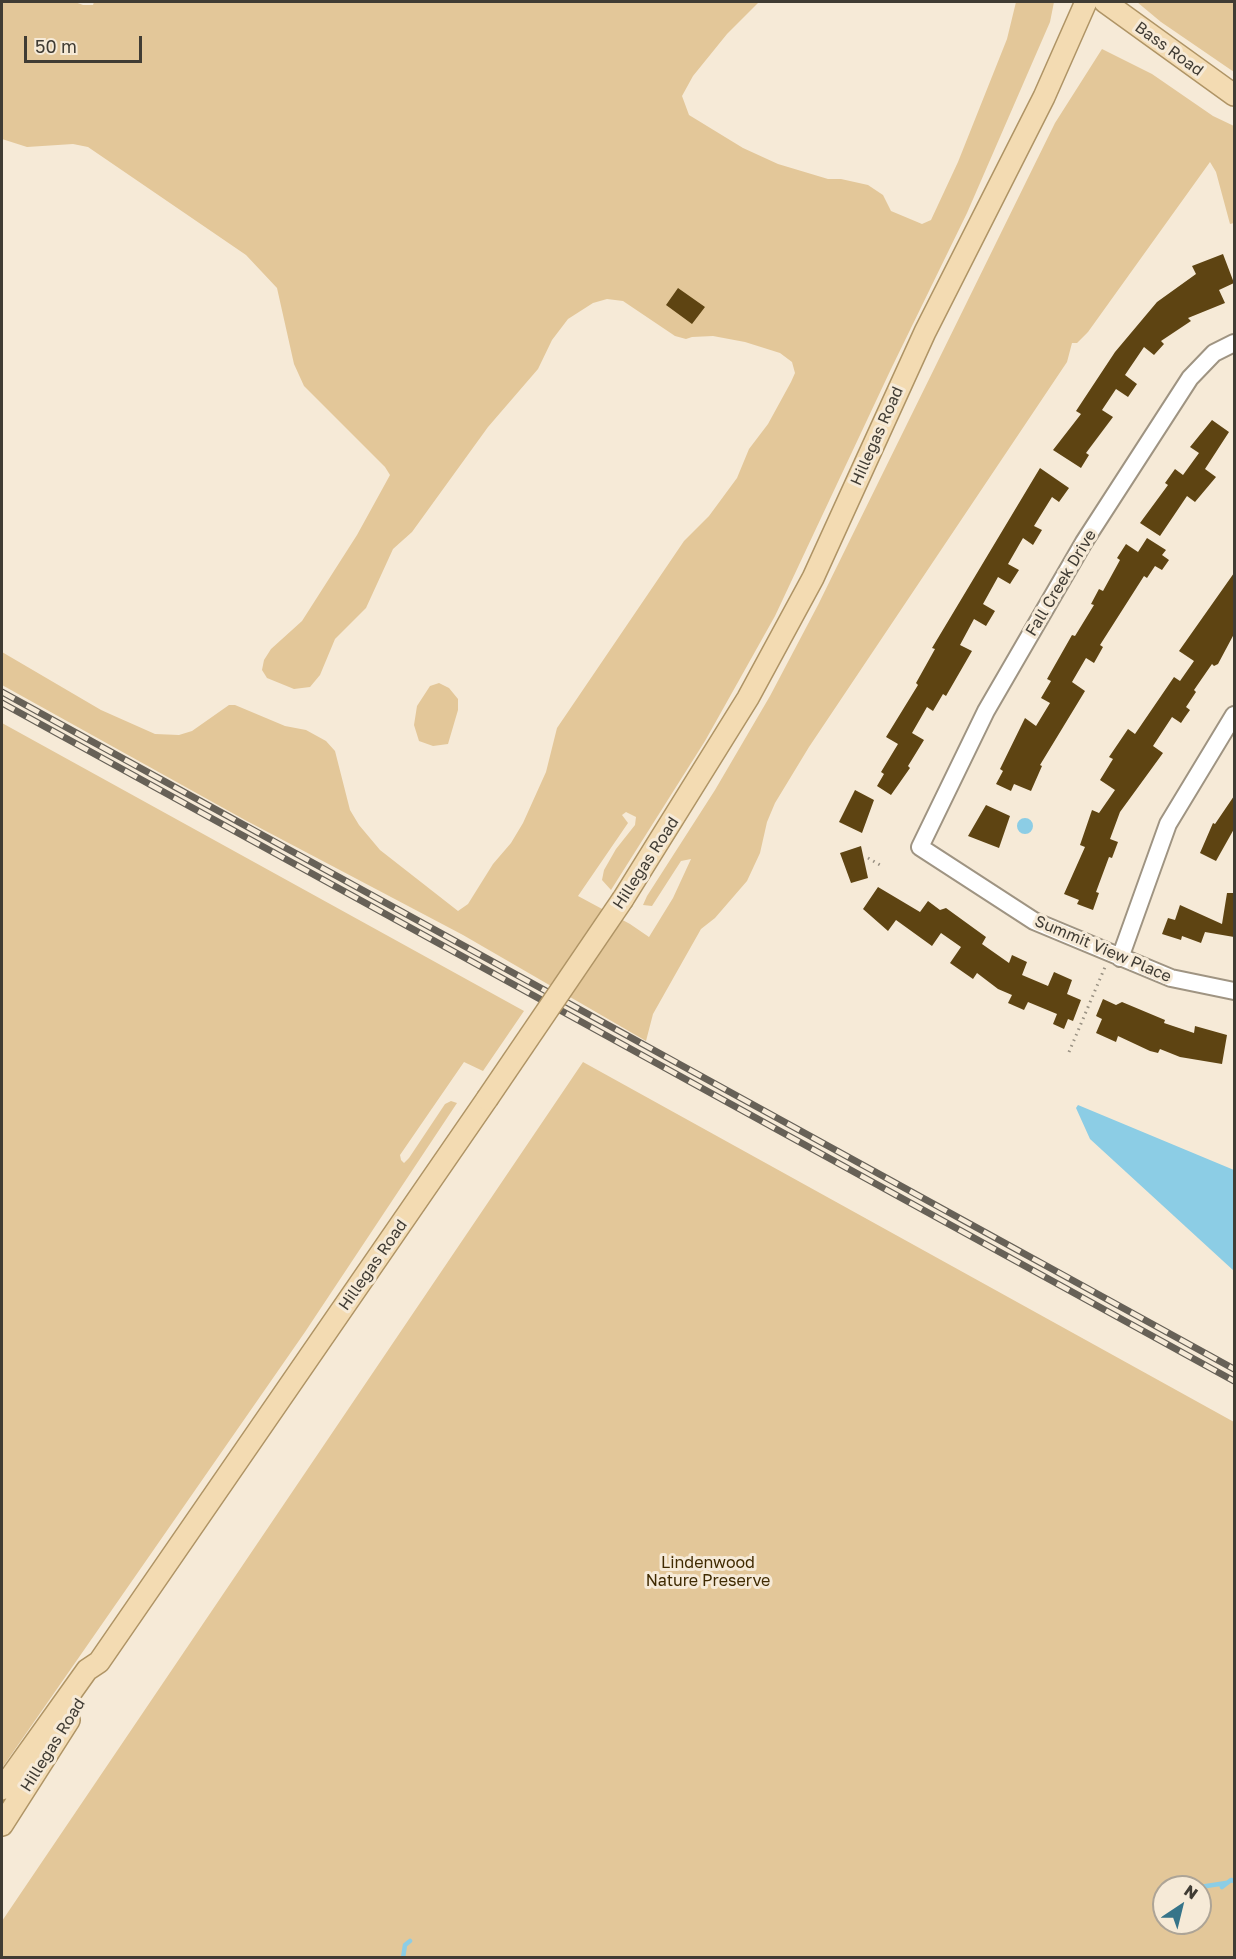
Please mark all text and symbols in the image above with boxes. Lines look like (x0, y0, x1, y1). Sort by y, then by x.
street label: Bass Road (1131, 18, 1207, 80)
scale bar (27, 24, 146, 62)
text: 50 m (35, 35, 77, 57)
street label: Hillegas Road (847, 384, 907, 488)
street label: Fall Creek Drive (1022, 526, 1100, 640)
street label: Hillegas Road (609, 813, 683, 913)
street label: Summit View Place (1032, 912, 1174, 986)
street label: Hillegas Road (335, 1216, 411, 1314)
park label: Lindenwood Nature Preserve (646, 1553, 770, 1591)
street label: Hillegas Road (17, 1695, 89, 1795)
north arrow (1152, 1875, 1212, 1935)
text: N (1180, 1880, 1202, 1904)

